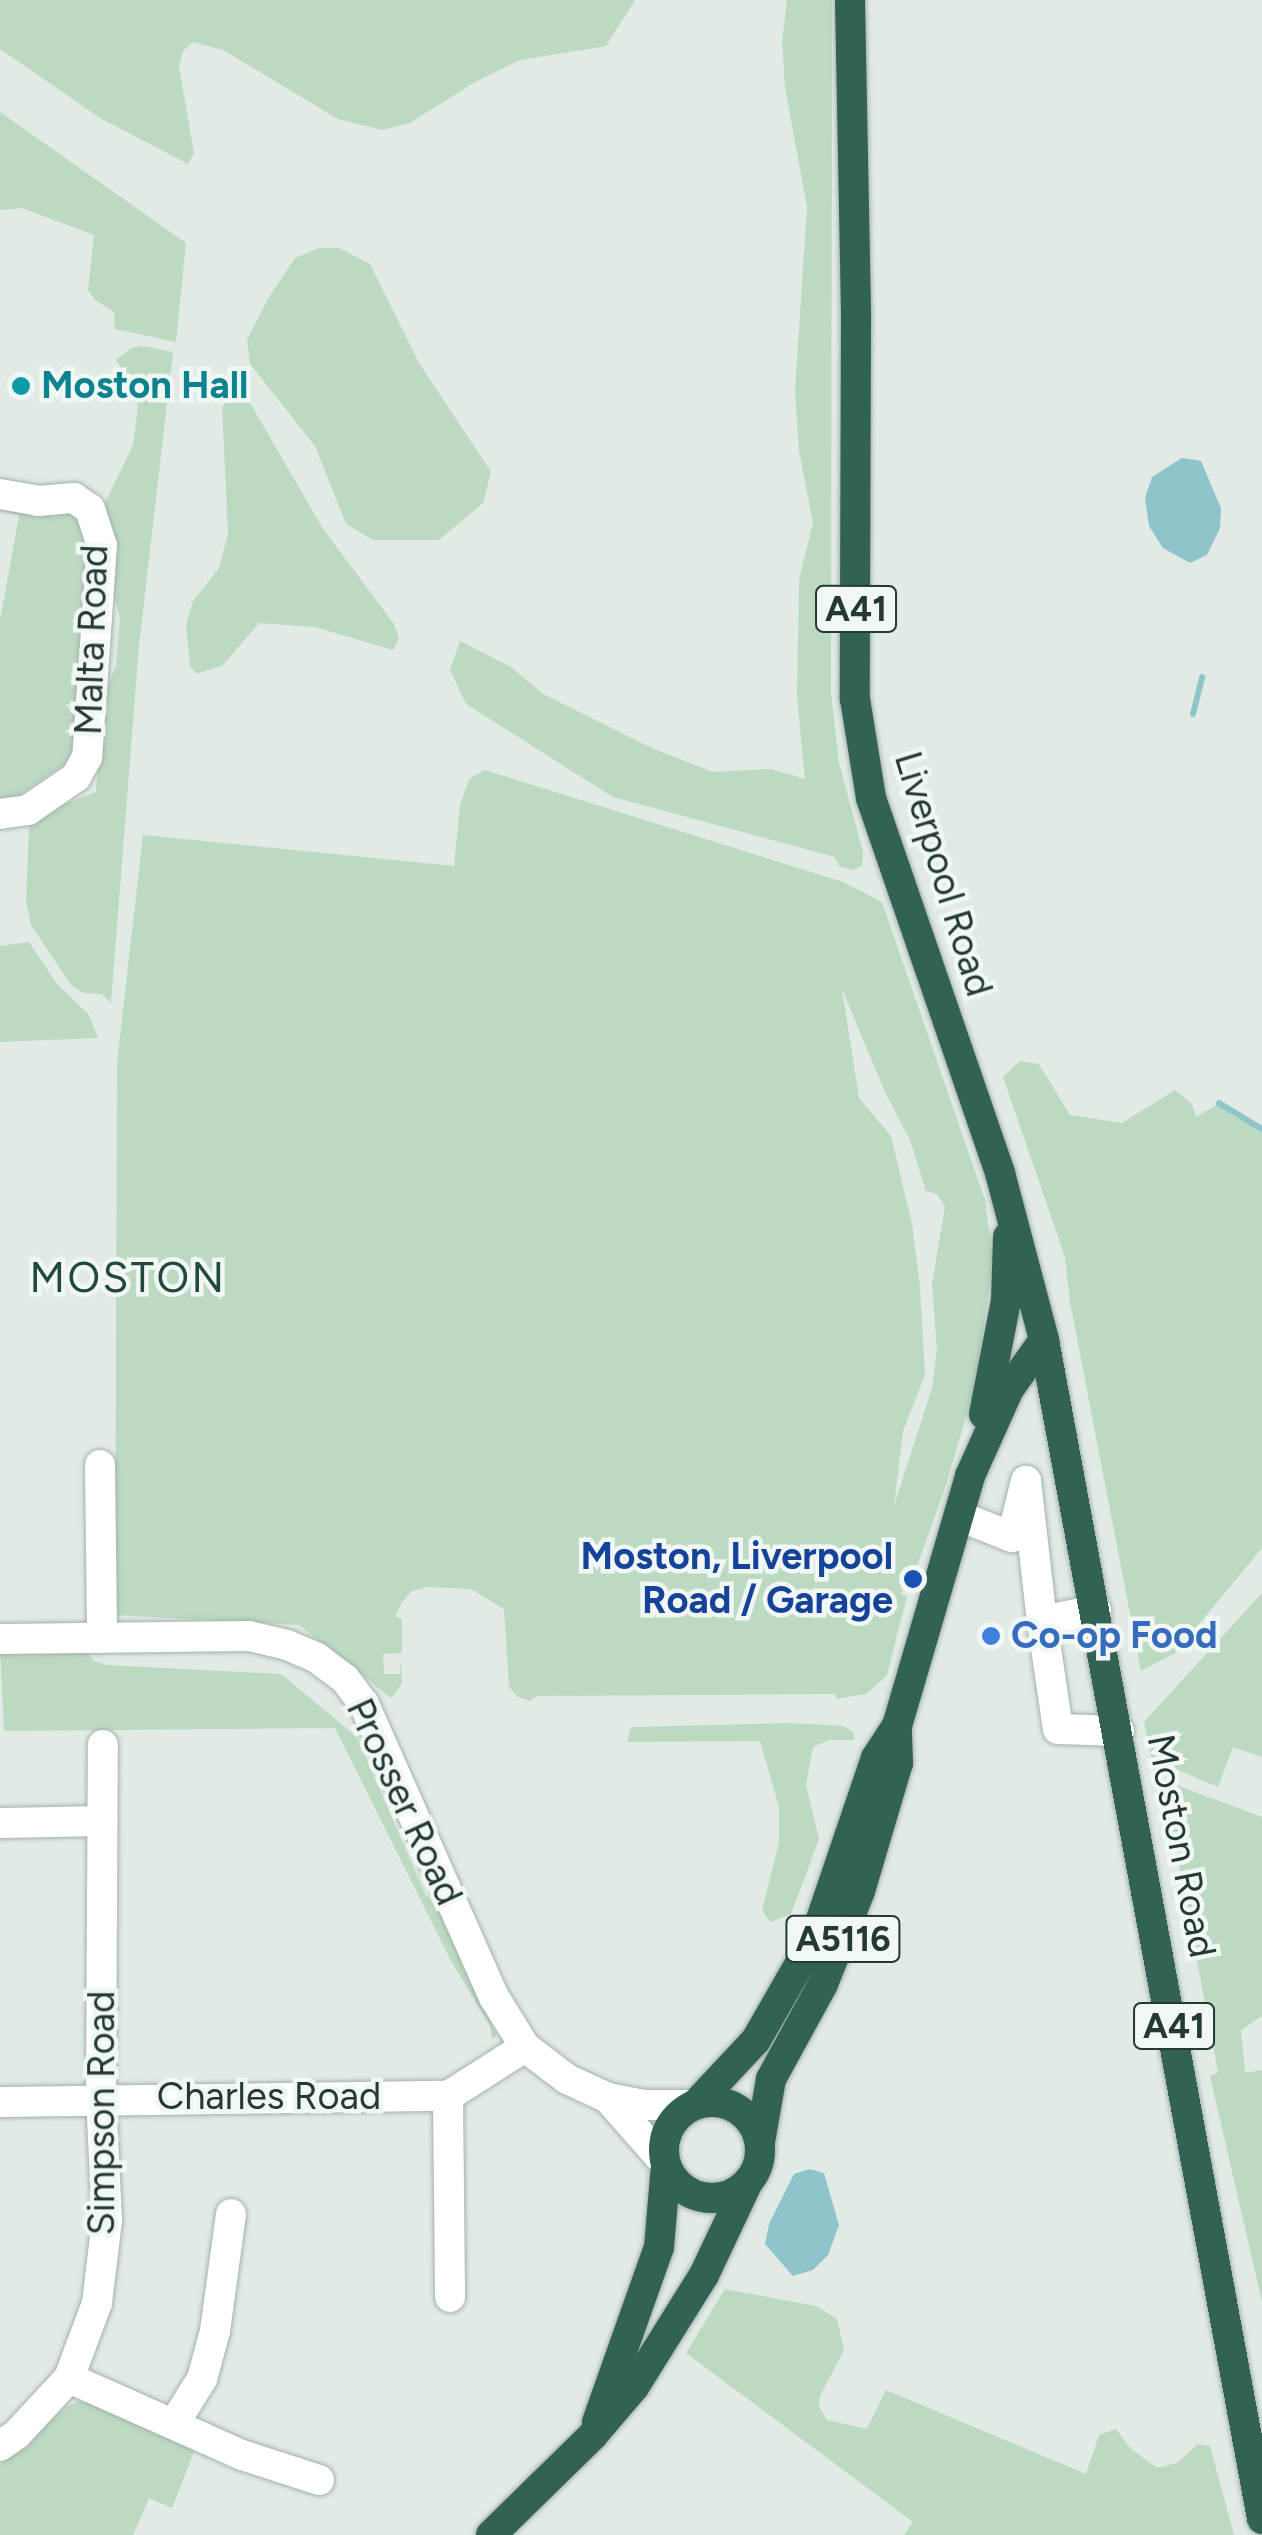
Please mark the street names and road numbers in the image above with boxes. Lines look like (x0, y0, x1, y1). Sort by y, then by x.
street label: Malta Road (66, 544, 118, 736)
road number: A41 (814, 579, 898, 639)
street label: Liverpool Road (884, 746, 1002, 1002)
street label: Prosser Road (336, 1691, 472, 1913)
street label: Moston Road (1137, 1731, 1225, 1961)
road number: A5116 (783, 1909, 903, 1969)
street label: Simpson Road (79, 1991, 125, 2235)
road number: A41 (1132, 1996, 1216, 2056)
street label: Charles Road (157, 2074, 381, 2120)

